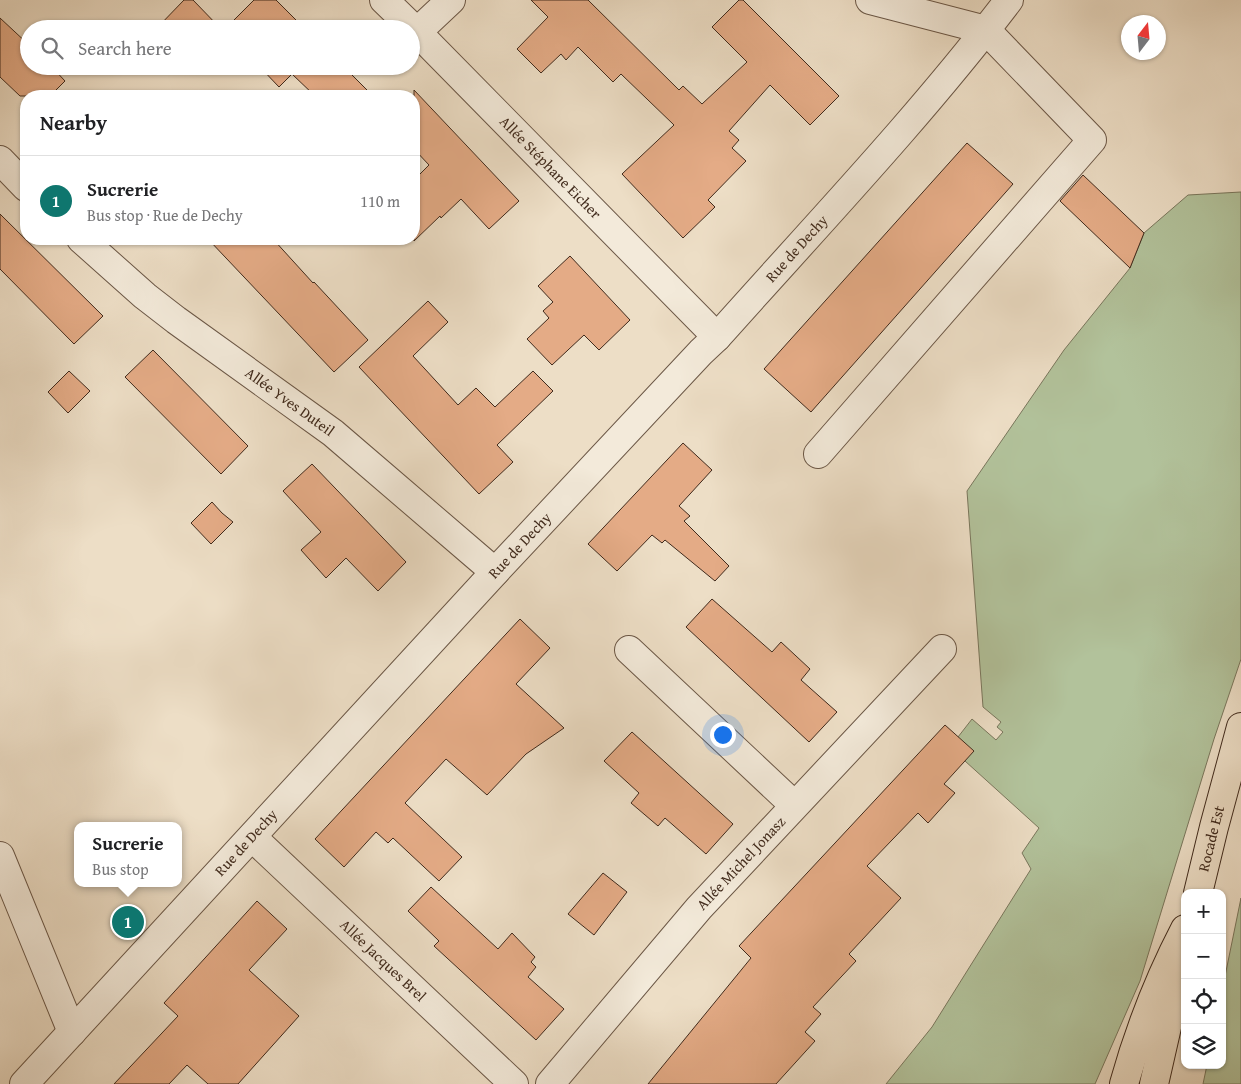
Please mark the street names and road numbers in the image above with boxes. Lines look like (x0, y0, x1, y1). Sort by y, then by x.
street label: Allée Stéphane Eicher (495, 111, 606, 223)
street label: Rue de Dechy (760, 210, 833, 286)
street label: Allée Yves Duteil (241, 362, 339, 441)
street label: Rue de Dechy (483, 507, 556, 583)
street label: Rocade Est (1193, 802, 1230, 874)
street label: Rue de Dechy (210, 804, 282, 880)
street label: Allée Michel Jonasz (691, 811, 790, 914)
street label: Allée Jacques Brel (336, 914, 431, 1006)

